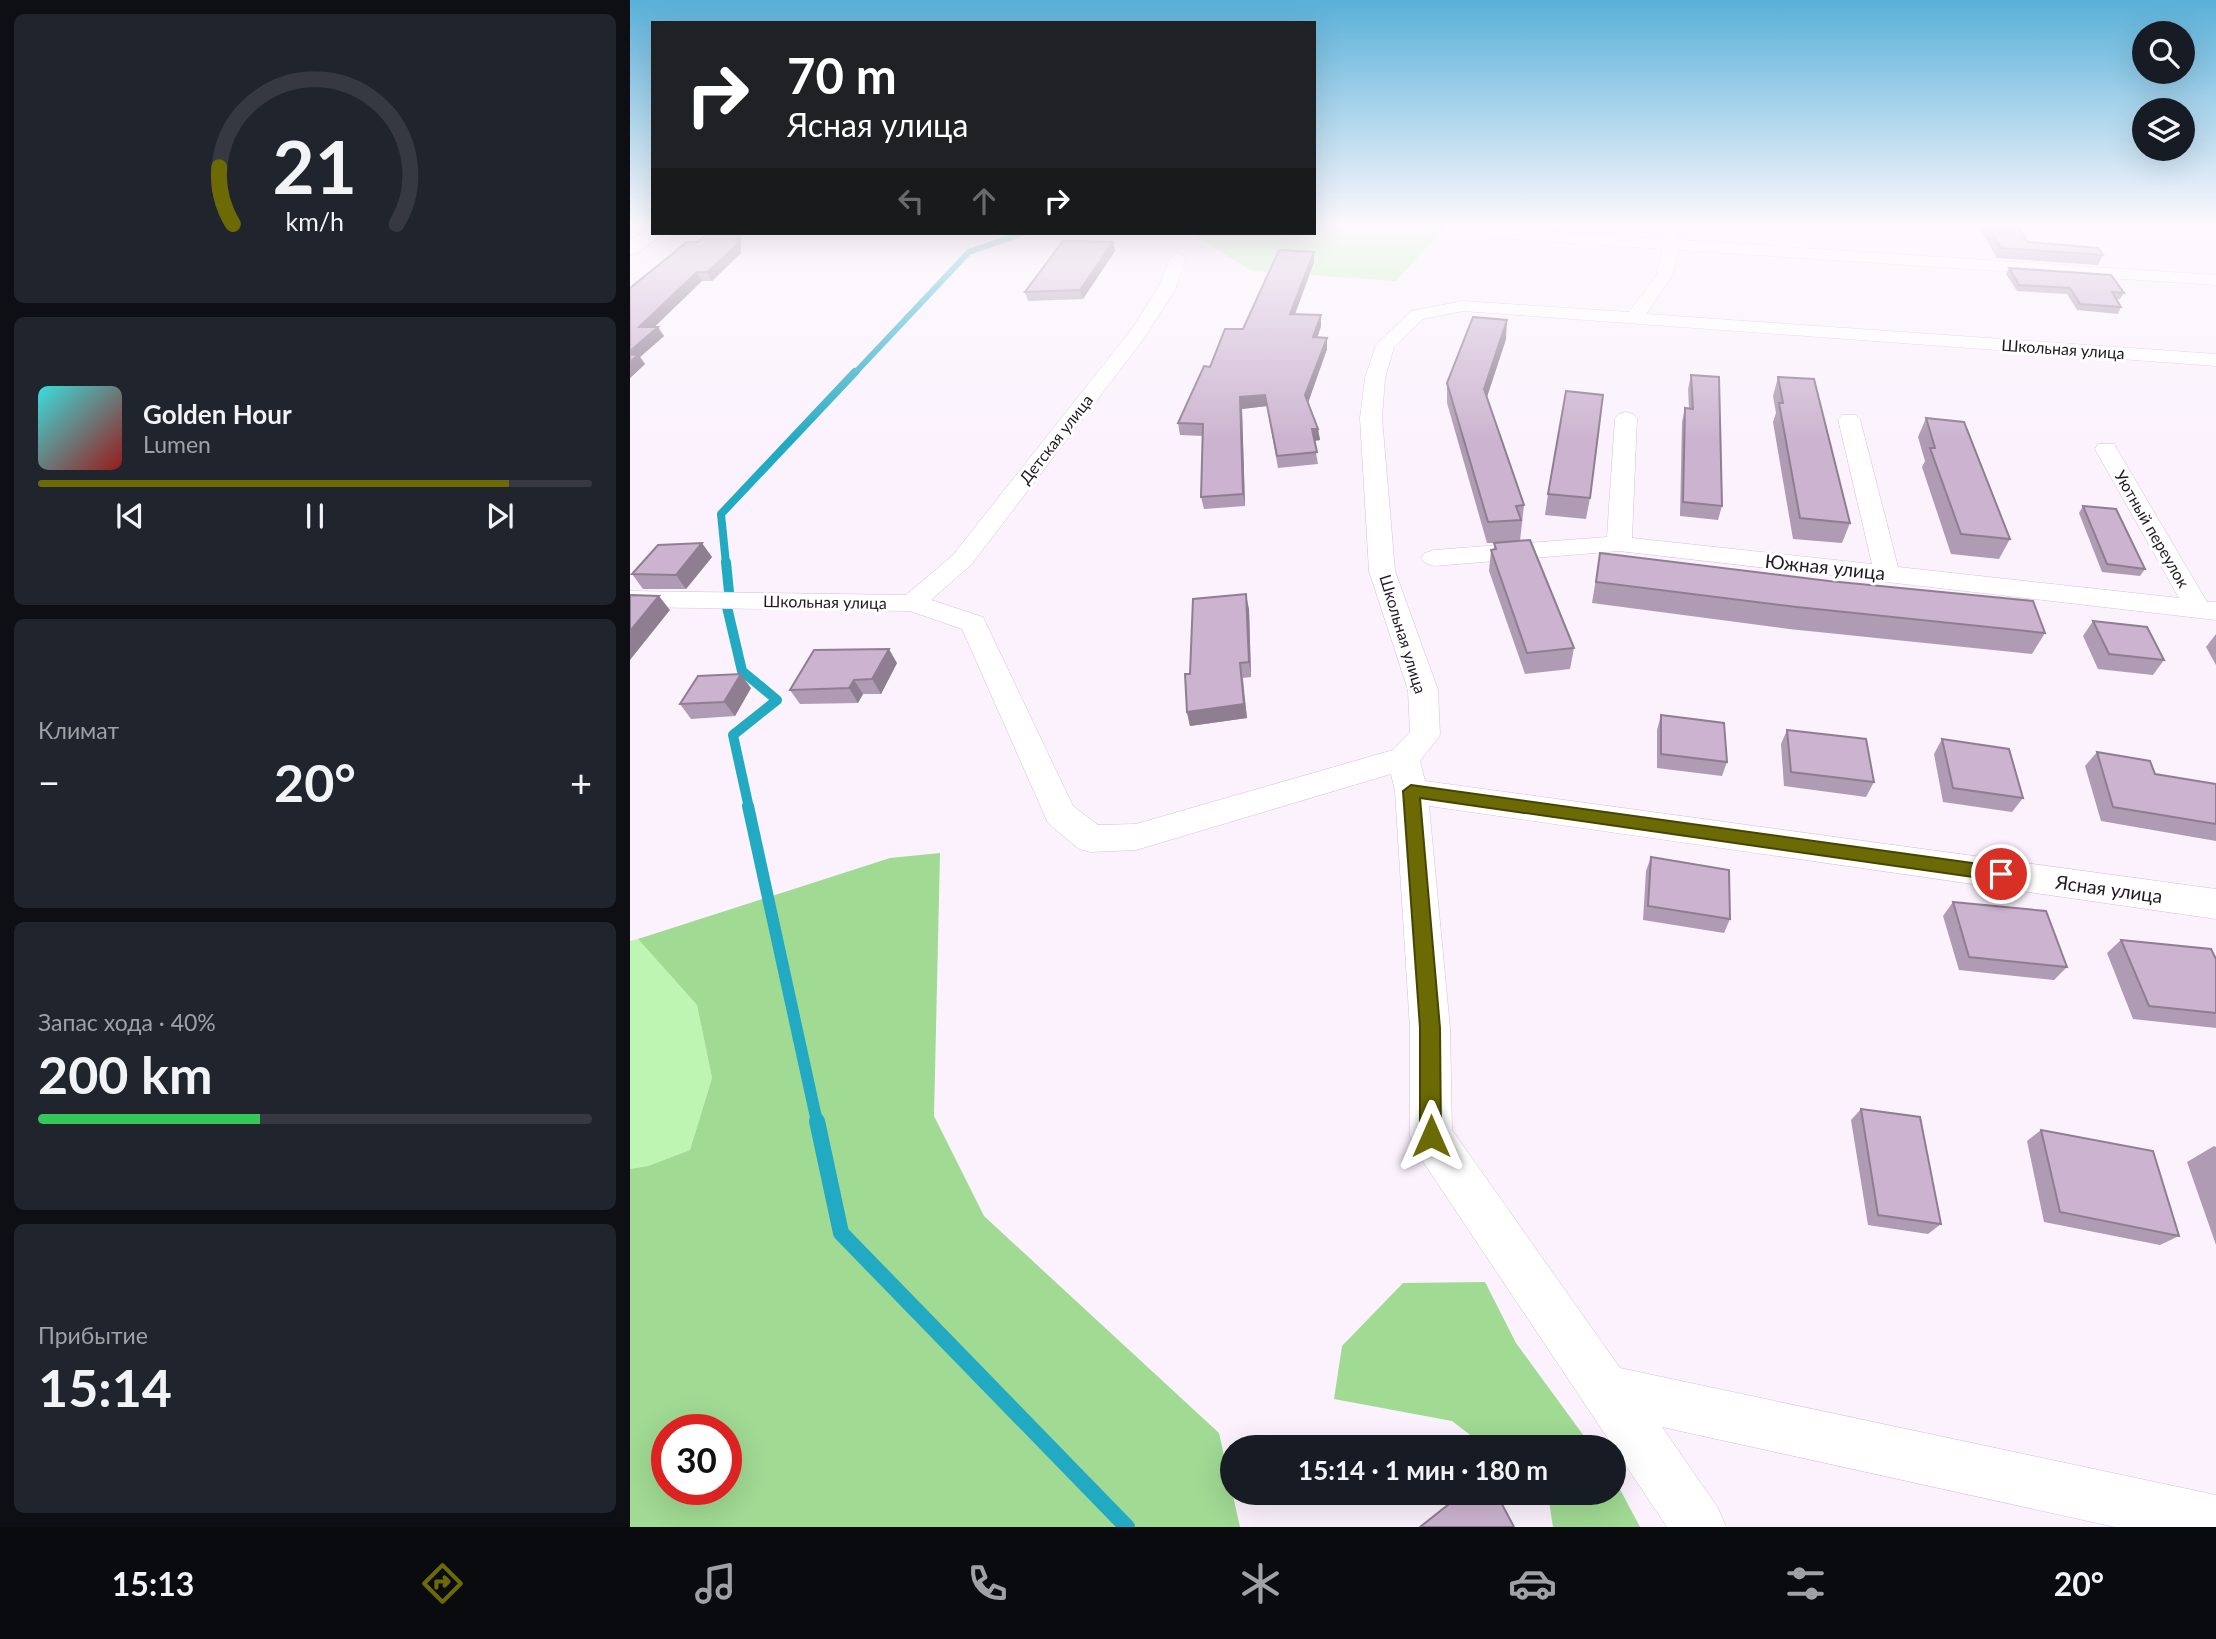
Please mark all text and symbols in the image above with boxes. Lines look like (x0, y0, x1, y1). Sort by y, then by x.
map controls (2132, 21, 2195, 161)
button: search (2132, 21, 2195, 84)
text: 70 m (787, 46, 897, 104)
icon: right (672, 49, 763, 140)
button: layers (2132, 98, 2195, 161)
text: Ясная улица (787, 105, 968, 144)
text: 21 (273, 123, 357, 211)
icon: left (892, 182, 930, 220)
icon: ahead (965, 182, 1003, 220)
icon: right (1038, 182, 1076, 220)
text: km/h (286, 206, 344, 236)
street label: Школьная улица (2001, 335, 2125, 362)
street label: Детская улица (1015, 390, 1096, 487)
text: Golden Hour (143, 398, 292, 430)
text: Lumen (143, 430, 211, 458)
street label: Уютный переулок (2111, 467, 2194, 591)
icon: previous (111, 497, 149, 535)
icon: pause (296, 497, 334, 535)
icon: next (481, 497, 519, 535)
street label: Южная улица (1764, 549, 1886, 584)
street label: Школьная улица (1376, 572, 1431, 696)
street label: Школьная улица (763, 591, 887, 612)
text: Климат (38, 716, 119, 744)
text: 20° (274, 751, 356, 813)
text: − (38, 759, 60, 805)
text: + (570, 759, 592, 805)
pin (1971, 844, 2031, 904)
icon: arrive (1982, 855, 2020, 893)
street label: Ясная улица (2053, 869, 2164, 907)
text: Запас хода · 40% (38, 1008, 216, 1036)
text: 200 km (38, 1043, 212, 1105)
position arrow (1394, 1099, 1468, 1173)
text: Прибытие (38, 1321, 148, 1349)
text: 15:14 (38, 1356, 172, 1418)
speed limit sign: 30 (651, 1414, 742, 1505)
text: 15:14 · 1 мин · 180 m (1298, 1454, 1548, 1486)
icon: directions (418, 1559, 467, 1608)
icon: music (691, 1559, 740, 1608)
icon: phone (963, 1559, 1012, 1608)
icon: climate (1236, 1559, 1285, 1608)
icon: car (1508, 1559, 1557, 1608)
icon: filters (1781, 1559, 1830, 1608)
text: 15:13 (112, 1564, 194, 1603)
text: 20° (2054, 1564, 2104, 1603)

